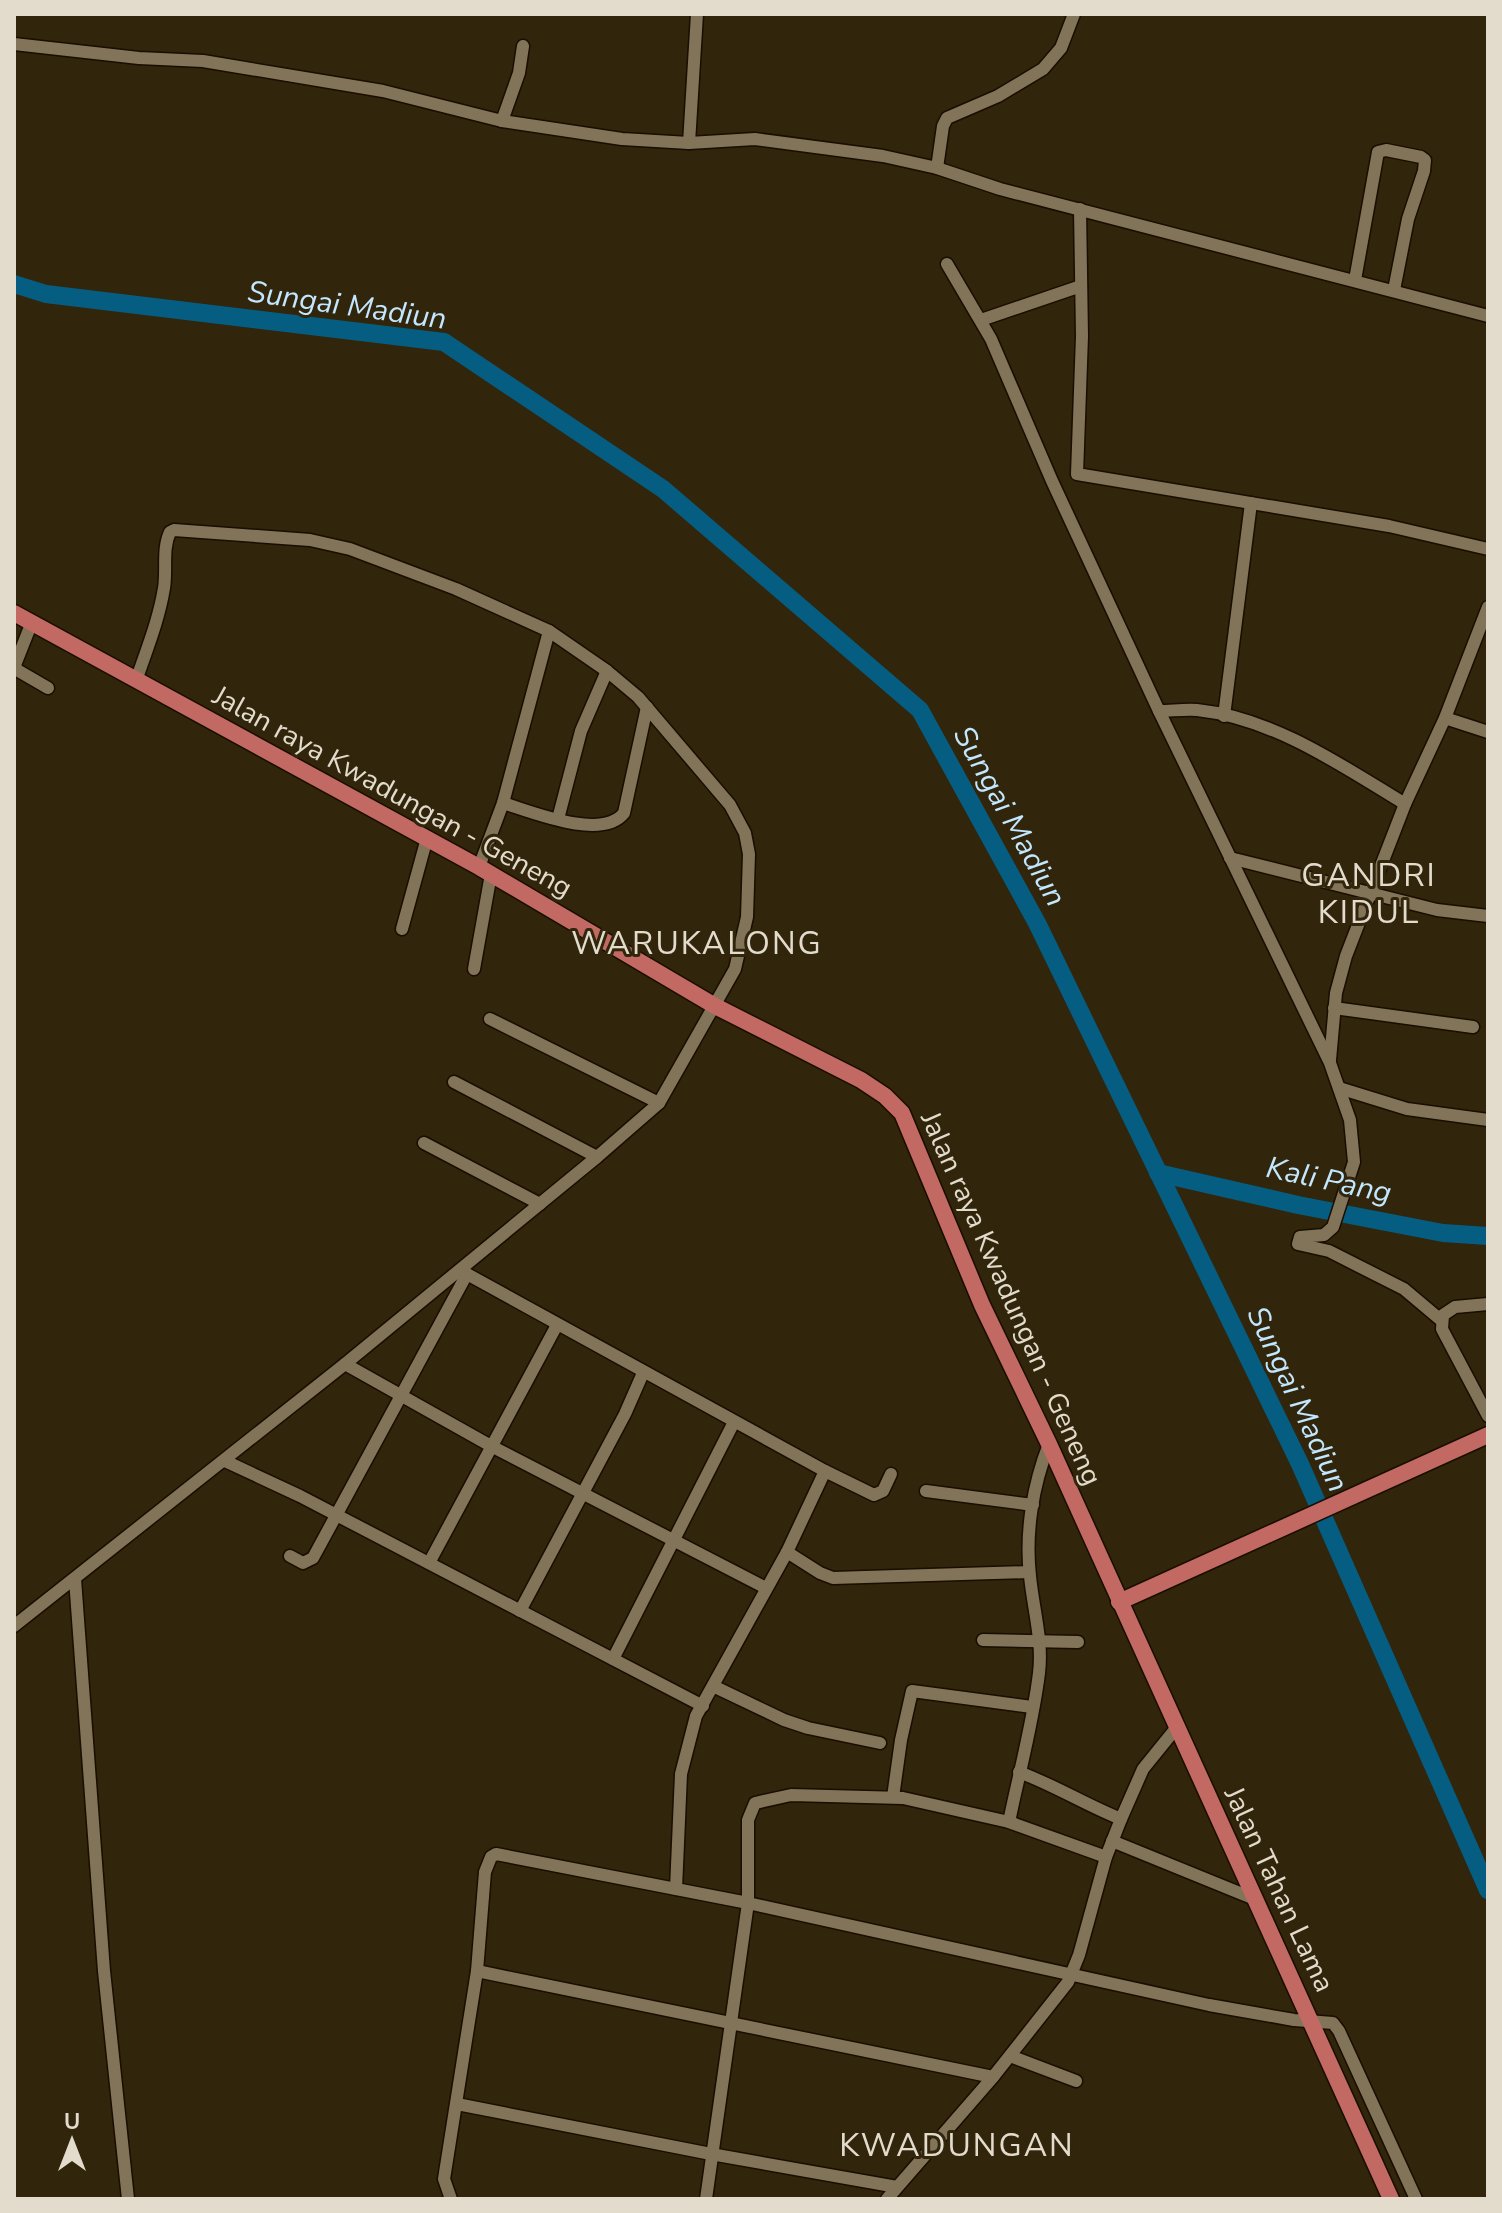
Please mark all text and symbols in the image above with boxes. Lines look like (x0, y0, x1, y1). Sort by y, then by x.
water label: Sungai Madiun (245, 271, 449, 340)
street label: Jalan raya Kwadungan - Geneng (205, 676, 579, 907)
water label: Sungai Madiun (943, 719, 1076, 914)
district label: GANDRI KIDUL (1301, 854, 1437, 934)
district label: WARUKALONG (571, 922, 823, 965)
street label: Jalan raya Kwadungan - Geneng (911, 1105, 1111, 1491)
water label: Kali Pang (1263, 1147, 1395, 1214)
water label: Sungai Madiun (1237, 1300, 1358, 1499)
street label: Jalan Tahan Lama (1214, 1780, 1343, 1998)
north arrow (32, 2101, 112, 2181)
text: U (64, 2107, 80, 2137)
district label: KWADUNGAN (839, 2124, 1075, 2167)

